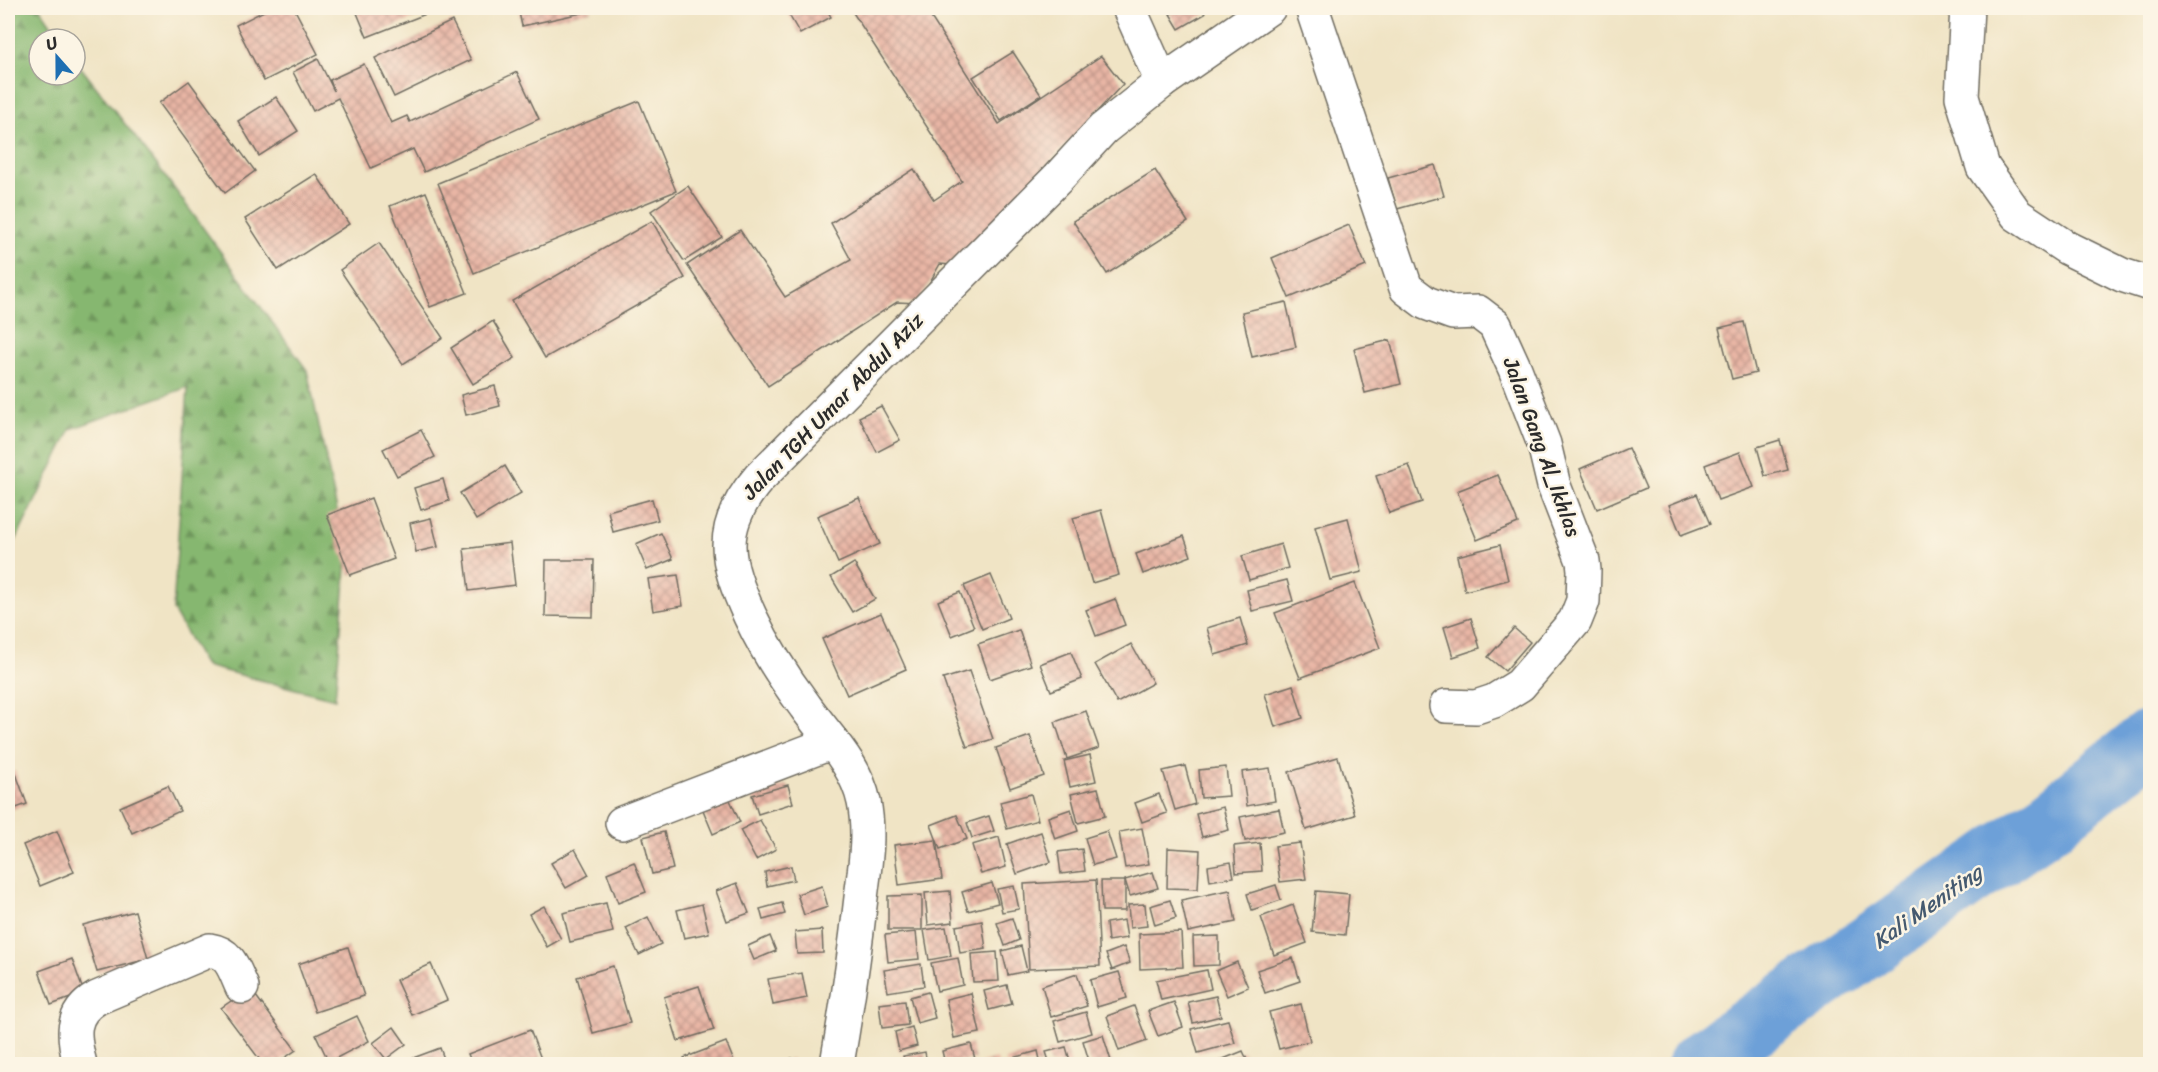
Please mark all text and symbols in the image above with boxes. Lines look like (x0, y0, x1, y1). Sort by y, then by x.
north arrow (27, 27, 87, 87)
text: U (42, 28, 63, 59)
street label: Jalan TGH Umar Abdul Aziz (732, 302, 934, 510)
street label: Jalan Gang Al_Ikhlas (1492, 351, 1592, 543)
water label: Kali Meniting (1864, 853, 1992, 959)

